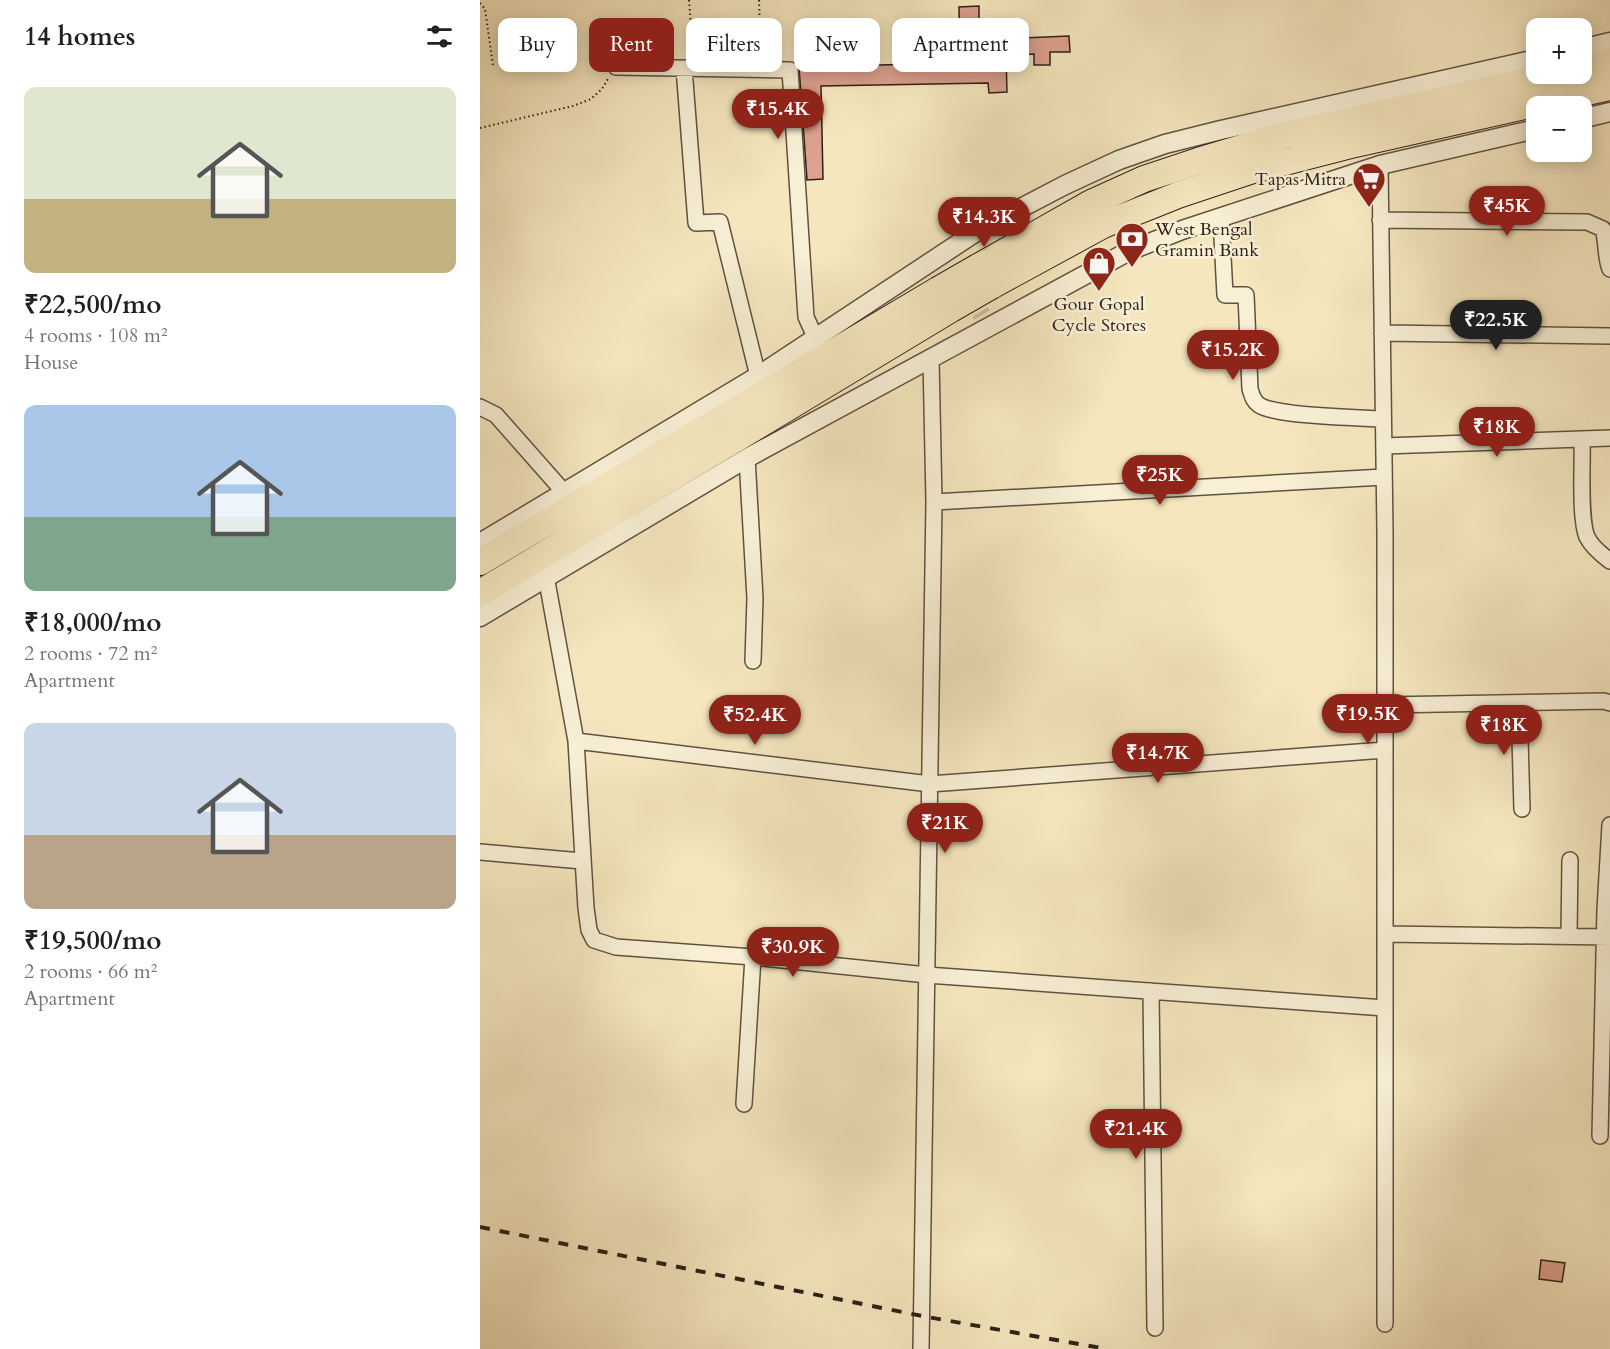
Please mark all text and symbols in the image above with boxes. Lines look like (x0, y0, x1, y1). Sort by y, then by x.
chip: Buy (498, 18, 577, 72)
chip: Rent (589, 18, 674, 72)
chip: Filters (686, 18, 782, 72)
chip: New (794, 18, 880, 72)
chip: Apartment (892, 18, 1029, 72)
map controls (1526, 18, 1592, 162)
button: + (1526, 18, 1592, 84)
text: 14 homes (24, 19, 135, 54)
icon: filters (423, 20, 456, 53)
pin: ₹15.4K (729, 89, 827, 140)
text: ₹15.4K (746, 95, 810, 122)
button: − (1526, 96, 1592, 162)
icon: home (186, 126, 294, 234)
supermarket icon: Tapas Mitra (1351, 161, 1387, 208)
place label: Tapas Mitra (1255, 167, 1346, 192)
pin: ₹45K (1471, 186, 1543, 237)
text: ₹45K (1483, 192, 1531, 219)
pin: ₹14.3K (935, 197, 1033, 248)
text: ₹14.3K (952, 203, 1016, 230)
place label: West Bengal Gramin Bank (1154, 217, 1259, 263)
bank icon: West Bengal Gramin Bank (1114, 221, 1150, 268)
shop icon: Gour Gopal Cycle Stores (1081, 245, 1117, 292)
text: ₹22,500/mo (24, 287, 161, 322)
place label: Gour Gopal Cycle Stores (1052, 292, 1146, 338)
pin: ₹22.5K (1447, 300, 1545, 351)
text: ₹22.5K (1464, 306, 1528, 333)
text: 4 rooms · 108 m² (24, 322, 168, 349)
pin: ₹15.2K (1184, 330, 1282, 381)
text: ₹15.2K (1201, 336, 1265, 363)
text: House (24, 349, 78, 376)
pin: ₹18K (1461, 407, 1533, 458)
text: ₹18K (1473, 413, 1521, 440)
icon: home (186, 444, 294, 552)
pin: ₹25K (1124, 455, 1196, 506)
text: ₹25K (1136, 461, 1184, 488)
text: ₹18,000/mo (24, 605, 161, 640)
text: 2 rooms · 72 m² (24, 640, 157, 667)
text: Apartment (24, 667, 115, 694)
pin: ₹19.5K (1319, 694, 1417, 745)
pin: ₹52.4K (706, 695, 804, 746)
text: ₹19.5K (1336, 700, 1400, 727)
text: ₹52.4K (723, 701, 787, 728)
pin: ₹18K (1468, 705, 1540, 756)
text: ₹18K (1480, 711, 1528, 738)
pin: ₹14.7K (1109, 733, 1207, 784)
text: ₹14.7K (1126, 739, 1190, 766)
icon: home (186, 762, 294, 870)
pin: ₹21K (909, 803, 981, 854)
text: ₹21K (921, 809, 969, 836)
text: ₹19,500/mo (24, 923, 161, 958)
pin: ₹30.9K (744, 927, 842, 978)
text: ₹30.9K (761, 933, 825, 960)
text: 2 rooms · 66 m² (24, 958, 157, 985)
text: Apartment (24, 985, 115, 1012)
pin: ₹21.4K (1087, 1109, 1185, 1160)
text: ₹21.4K (1104, 1115, 1168, 1142)

